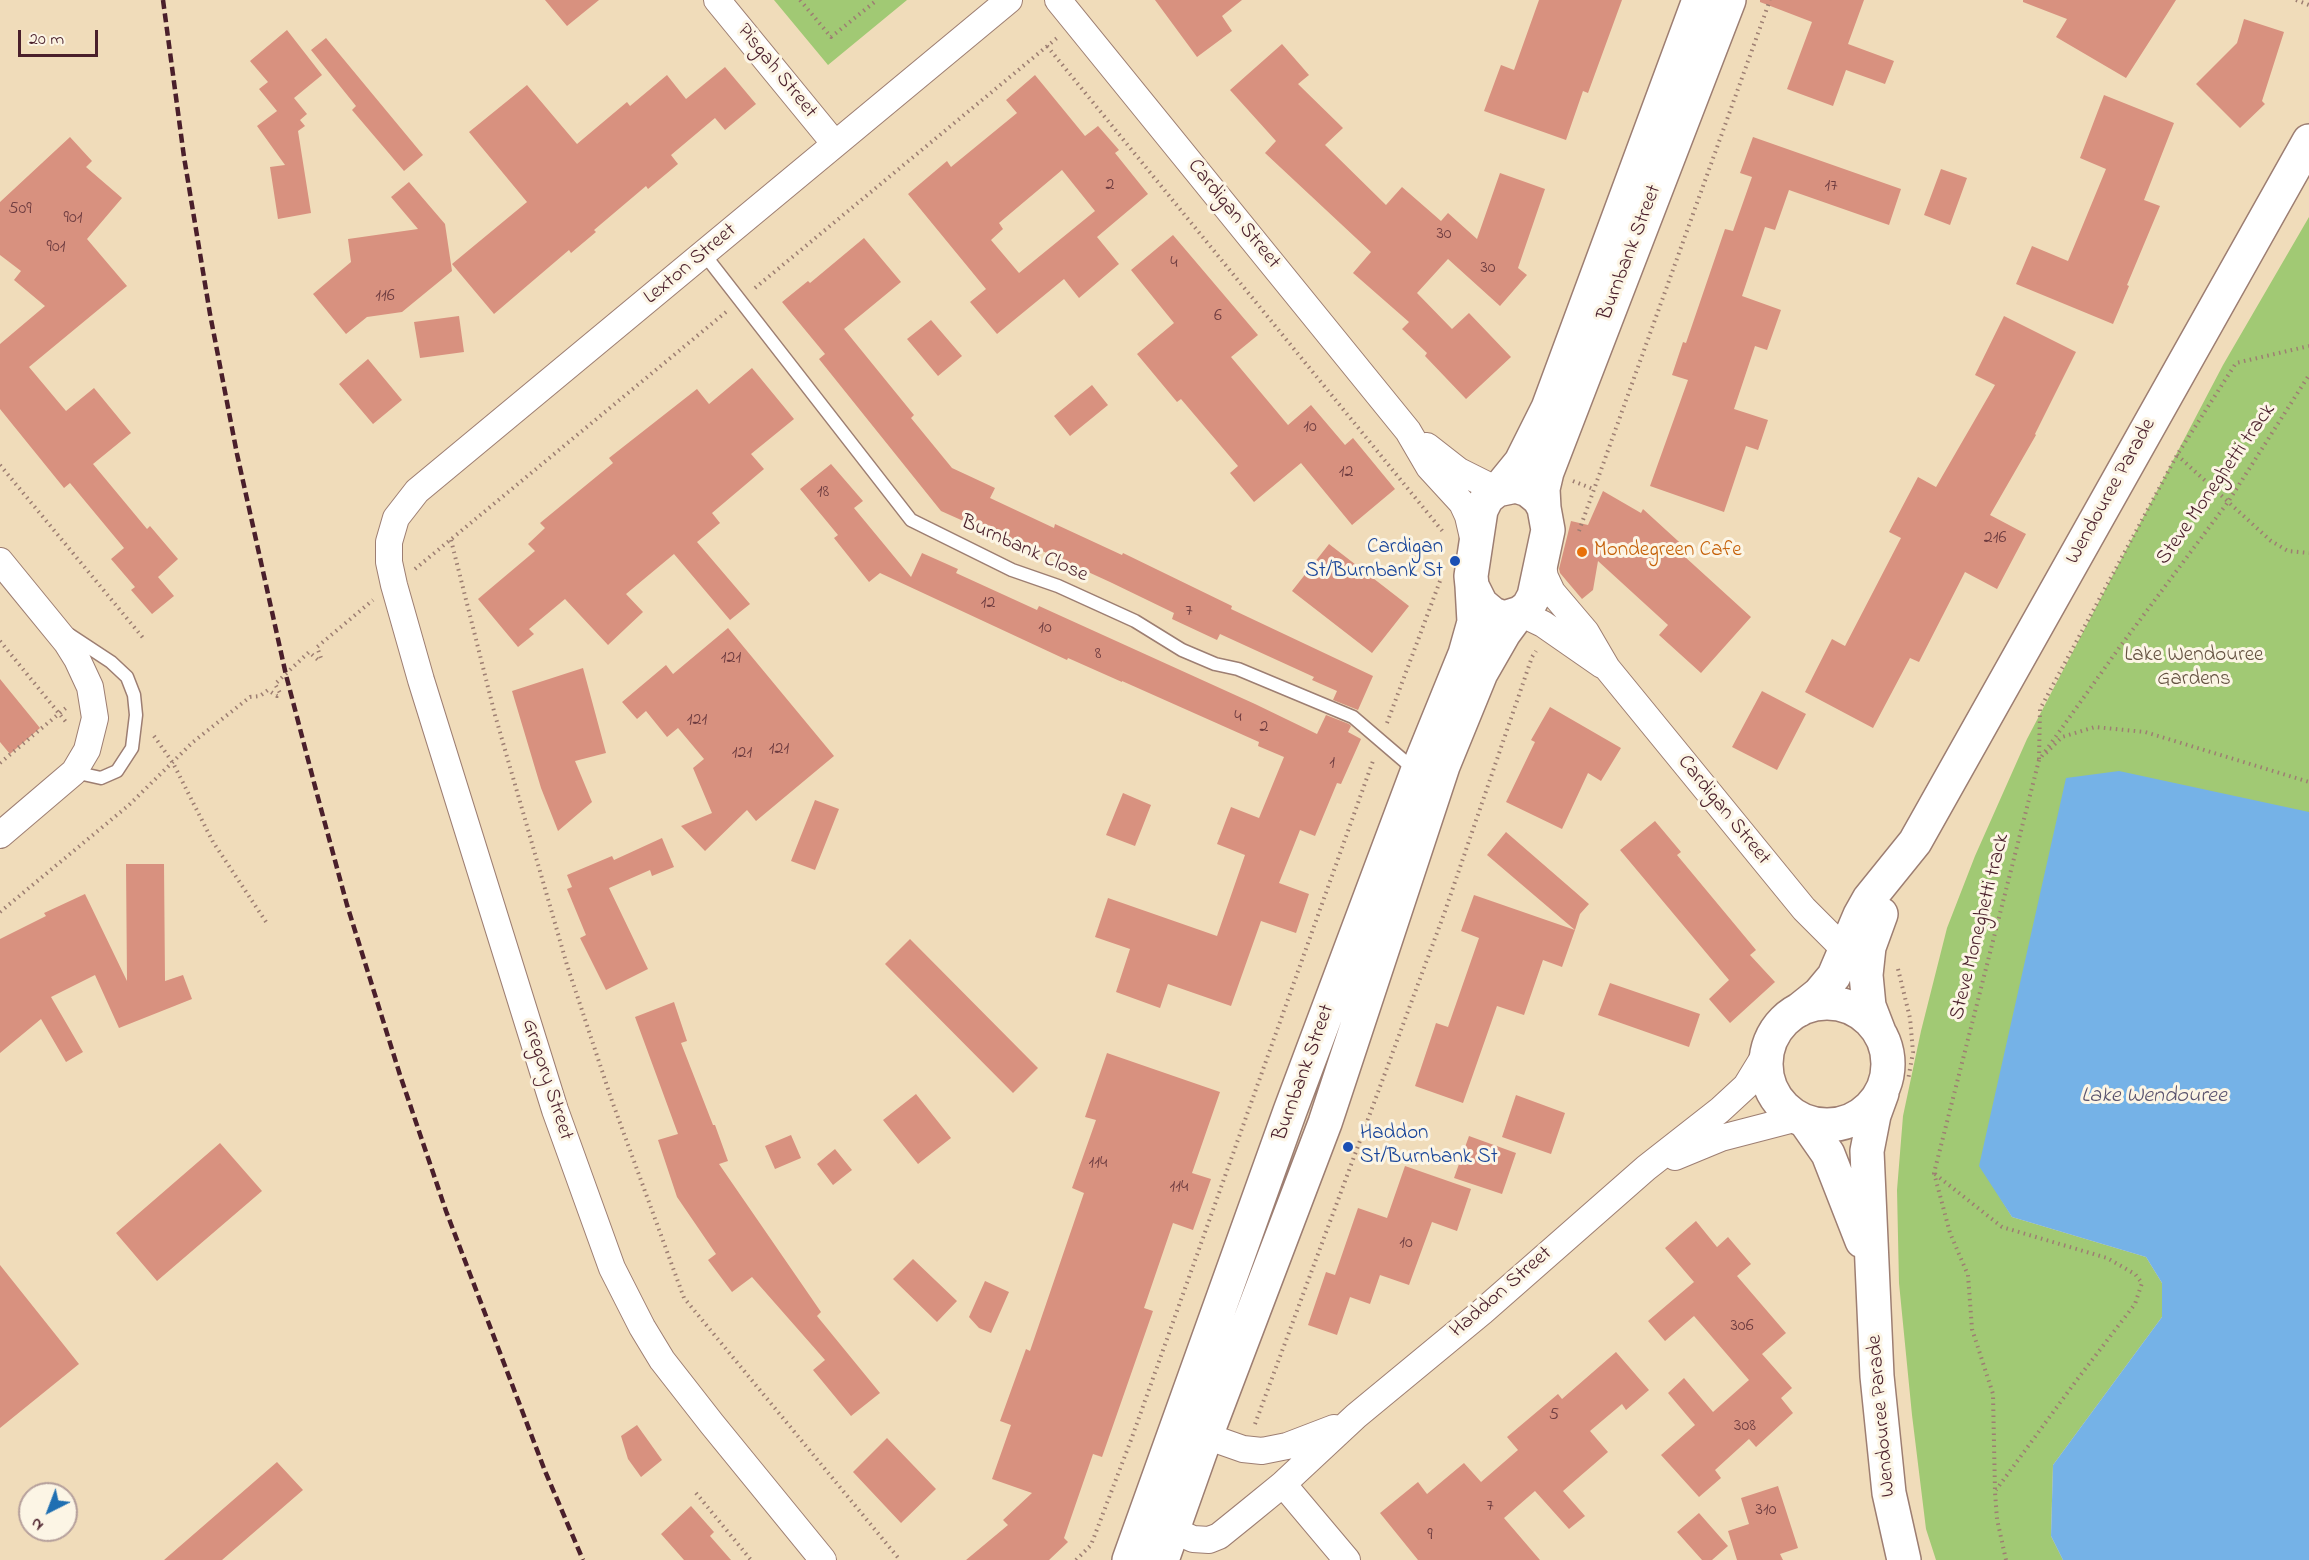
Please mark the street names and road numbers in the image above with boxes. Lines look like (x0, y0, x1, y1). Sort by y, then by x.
street label: Pisgah Street (730, 20, 822, 124)
street label: Cardigan Street (1181, 155, 1285, 275)
street label: Burnbank Street (1594, 182, 1668, 324)
street label: Lexton Street (640, 219, 742, 311)
street label: Steve Moneghetti track (2152, 399, 2282, 571)
street label: Wendouree Parade (2062, 415, 2162, 569)
street label: Burnbank Close (957, 511, 1091, 589)
street label: Cardigan Street (1671, 751, 1775, 871)
street label: Steve Moneghetti track (1946, 831, 2016, 1023)
street label: Burnbank Street (1269, 1001, 1341, 1145)
street label: Gregory Street (515, 1016, 577, 1144)
street label: Haddon Street (1446, 1242, 1558, 1344)
street label: Wendouree Parade (1863, 1334, 1903, 1498)

